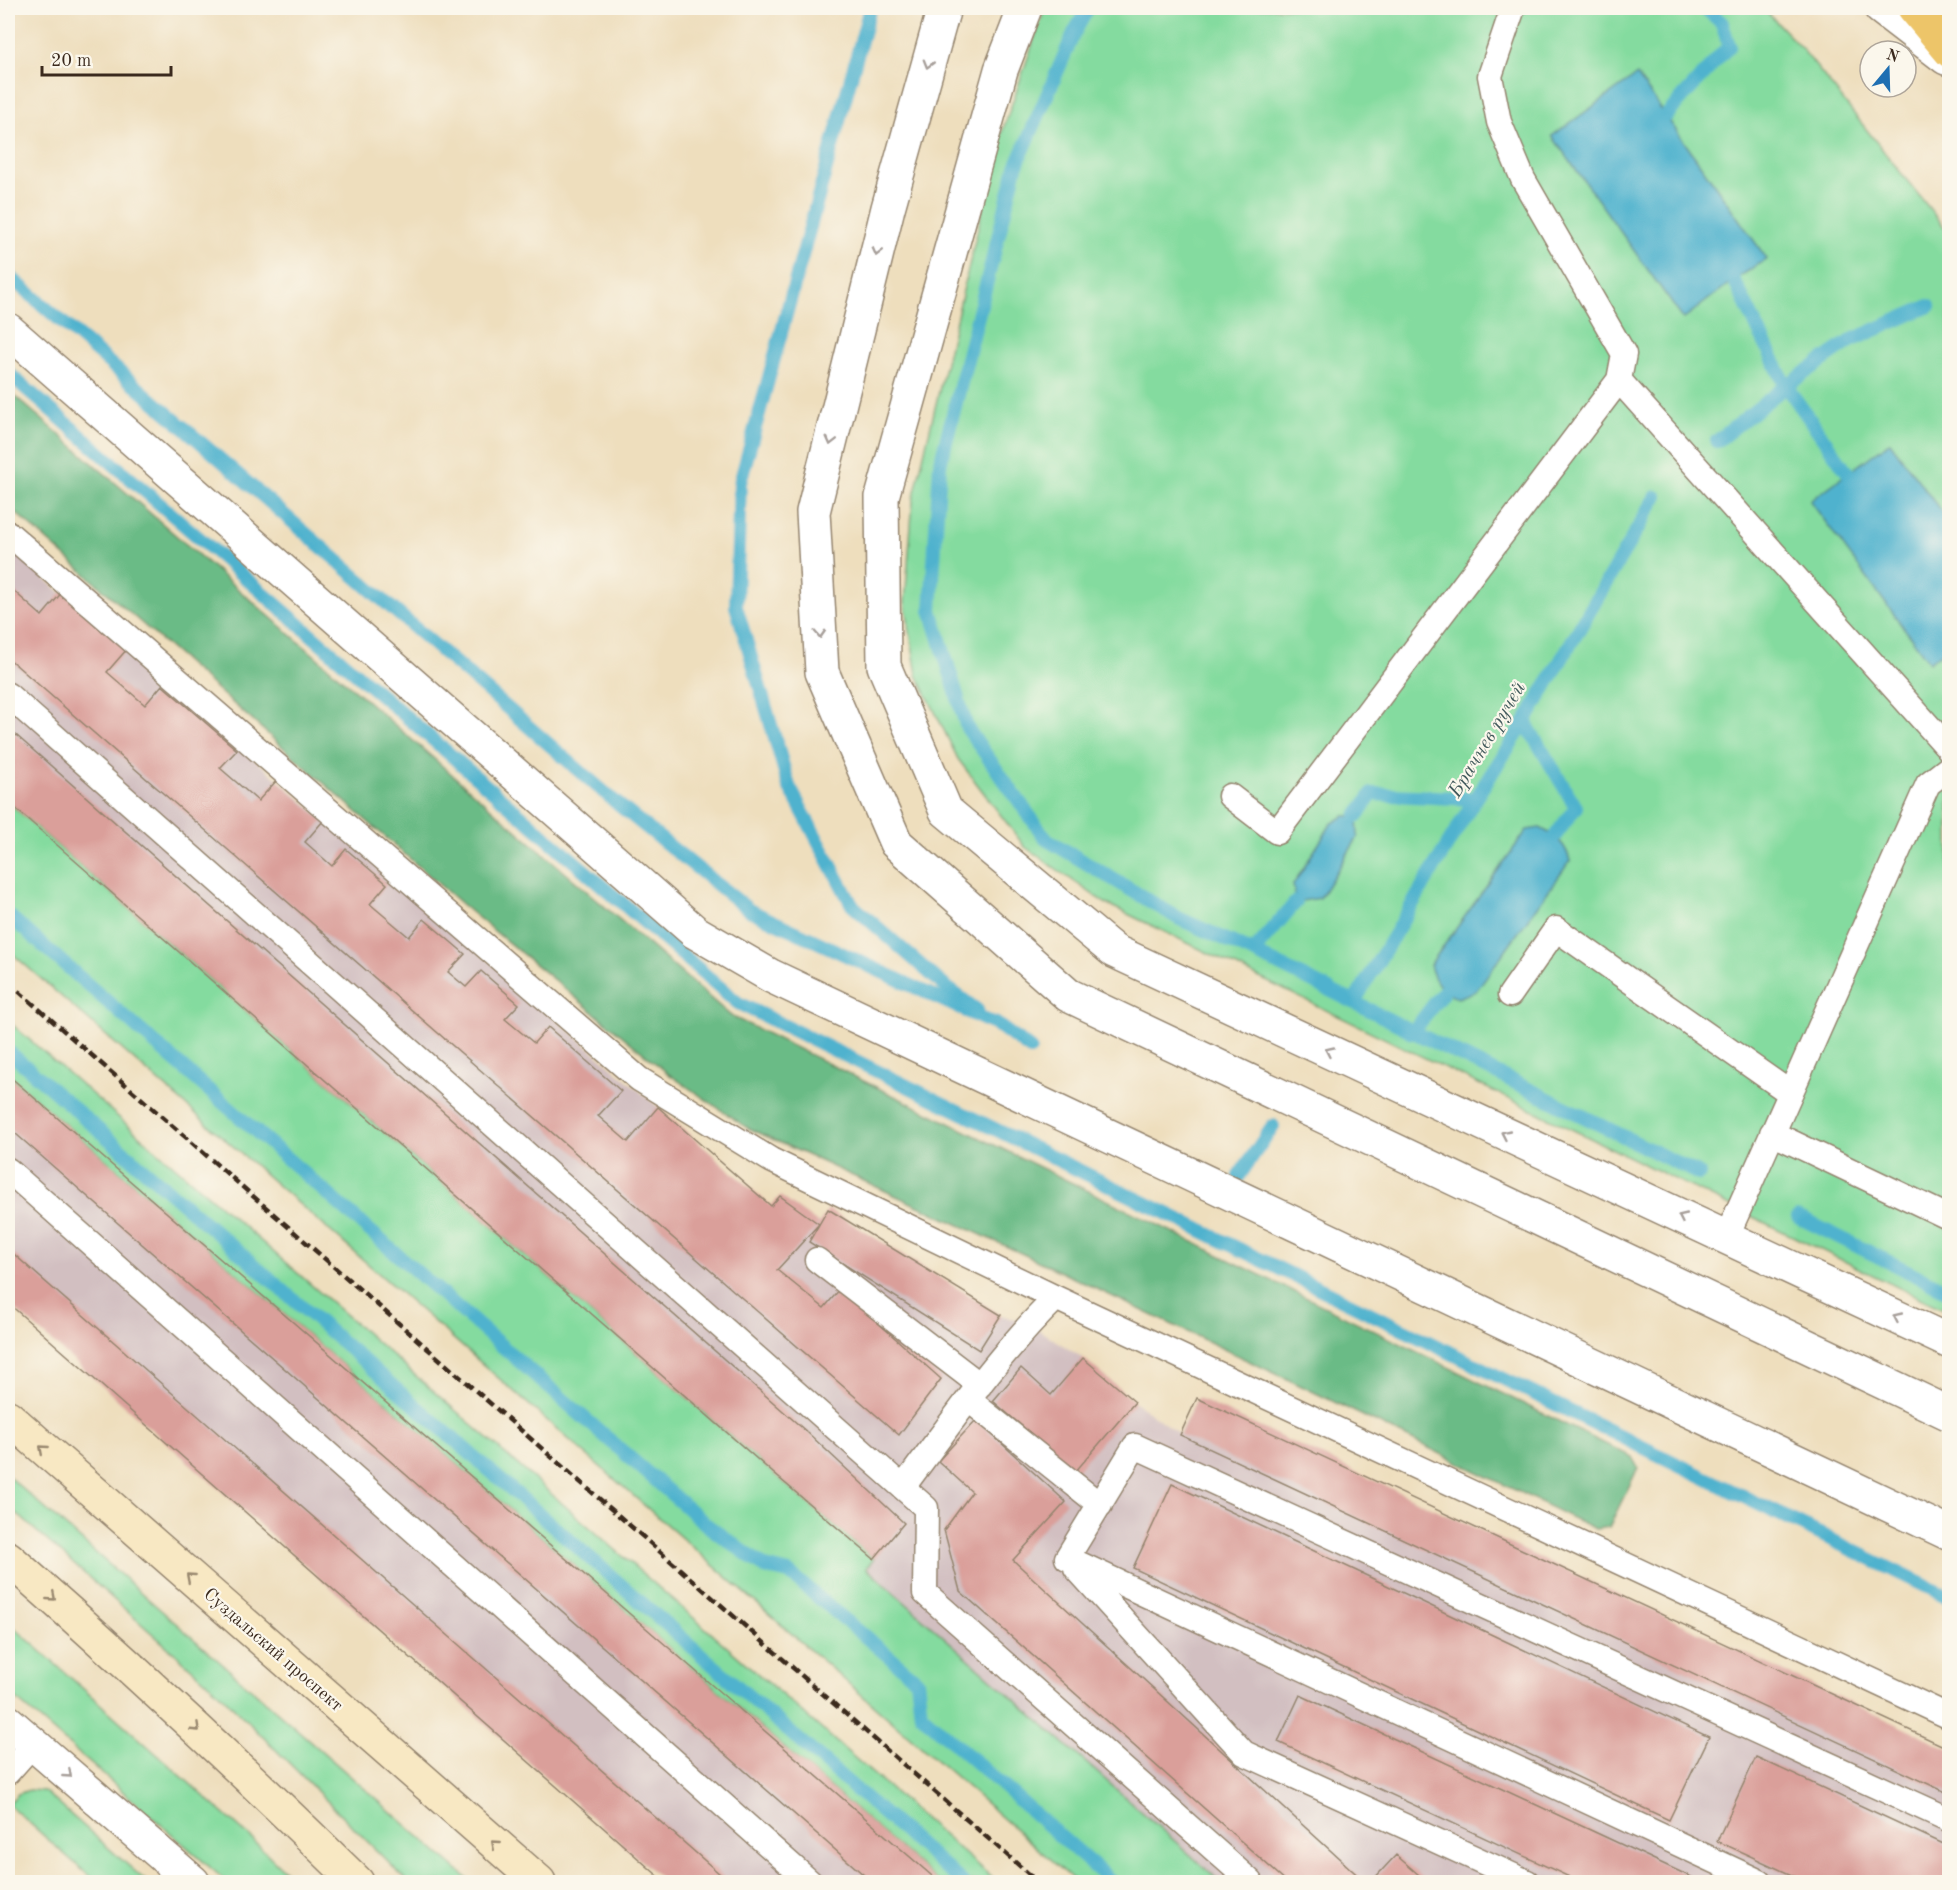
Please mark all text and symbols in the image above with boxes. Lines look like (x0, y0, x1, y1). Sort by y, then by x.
scale bar (42, 39, 171, 77)
north arrow (1858, 39, 1918, 99)
text: N (1884, 47, 1901, 67)
text: 20 m (51, 52, 91, 70)
one-way arrow (923, 58, 935, 69)
one-way arrow (871, 247, 884, 257)
one-way arrow (825, 436, 838, 446)
one-way arrow (813, 630, 826, 639)
water label: Брачнев ручей (1445, 679, 1530, 802)
one-way arrow (1324, 1047, 1335, 1059)
one-way arrow (1501, 1130, 1512, 1142)
one-way arrow (1677, 1212, 1688, 1224)
one-way arrow (1892, 1313, 1903, 1325)
one-way arrow (39, 1445, 50, 1456)
one-way arrow (186, 1573, 197, 1584)
street label: Суздальский проспект (200, 1585, 346, 1715)
one-way arrow (45, 1590, 55, 1601)
one-way arrow (189, 1721, 199, 1732)
one-way arrow (61, 1767, 71, 1778)
one-way arrow (491, 1840, 502, 1851)

